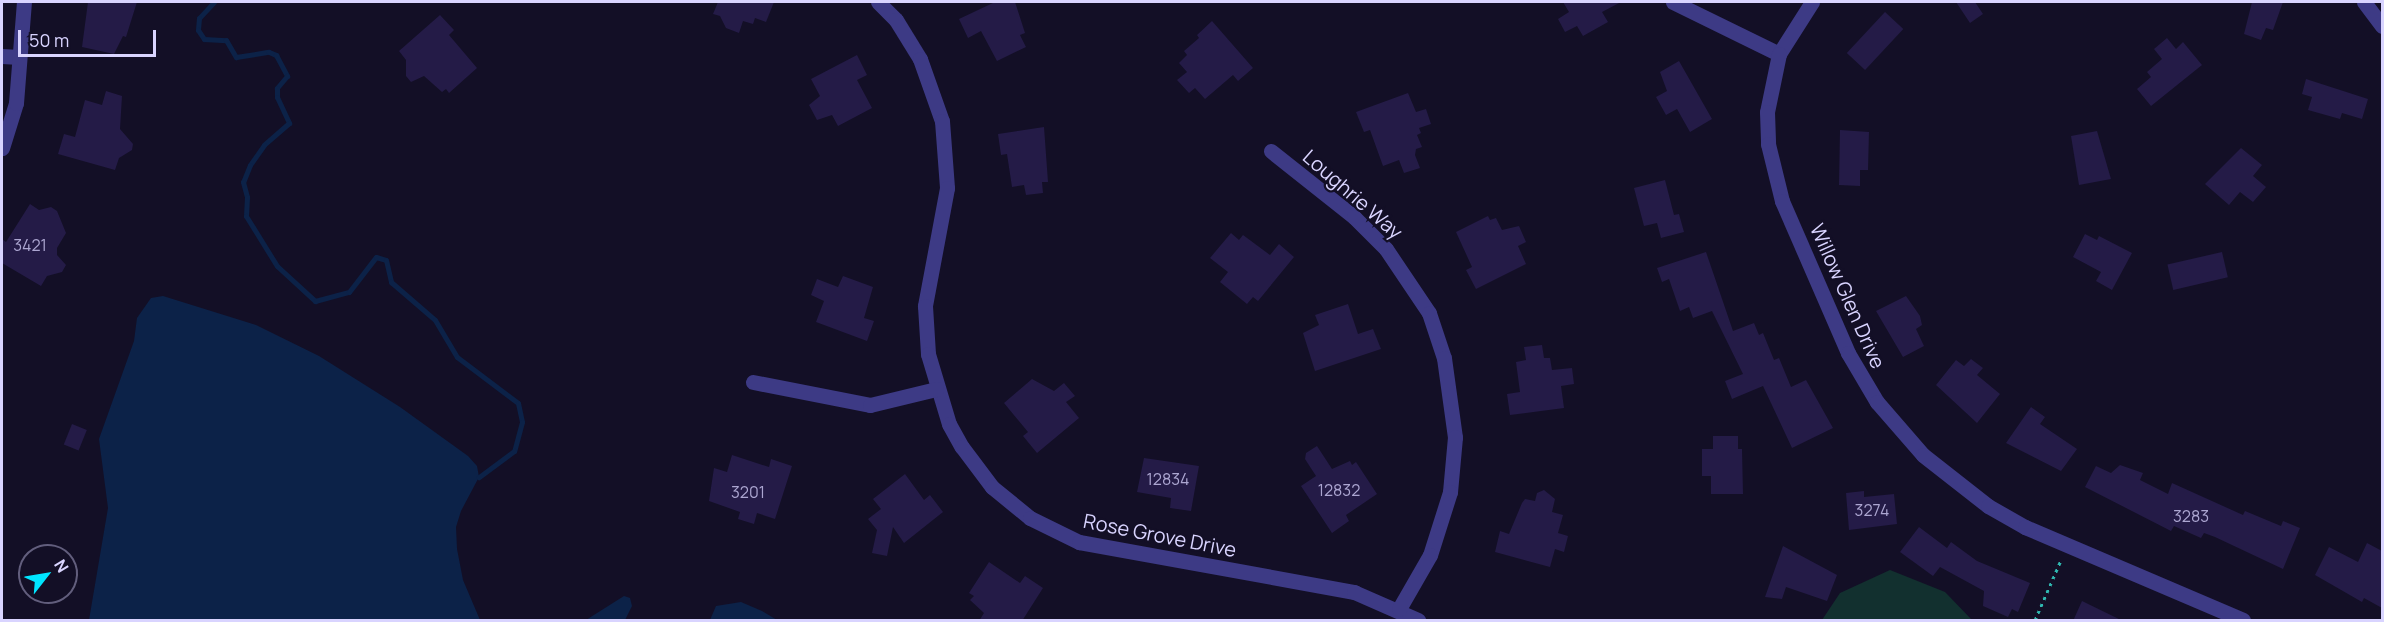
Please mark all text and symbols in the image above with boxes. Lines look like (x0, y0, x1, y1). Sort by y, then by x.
scale bar (21, 18, 159, 56)
text: 50 m (29, 28, 69, 52)
street label: Loughrie Way (1298, 144, 1408, 244)
street label: Willow Glen Drive (1805, 220, 1891, 372)
house number: 3421 (13, 235, 47, 255)
house number: 12834 (1147, 469, 1189, 489)
house number: 12832 (1318, 480, 1360, 500)
house number: 3201 (731, 482, 765, 502)
house number: 3274 (1855, 500, 1889, 520)
house number: 3283 (2173, 506, 2209, 526)
street label: Rose Grove Drive (1081, 508, 1239, 562)
north arrow (18, 544, 78, 604)
text: N (49, 555, 74, 576)

